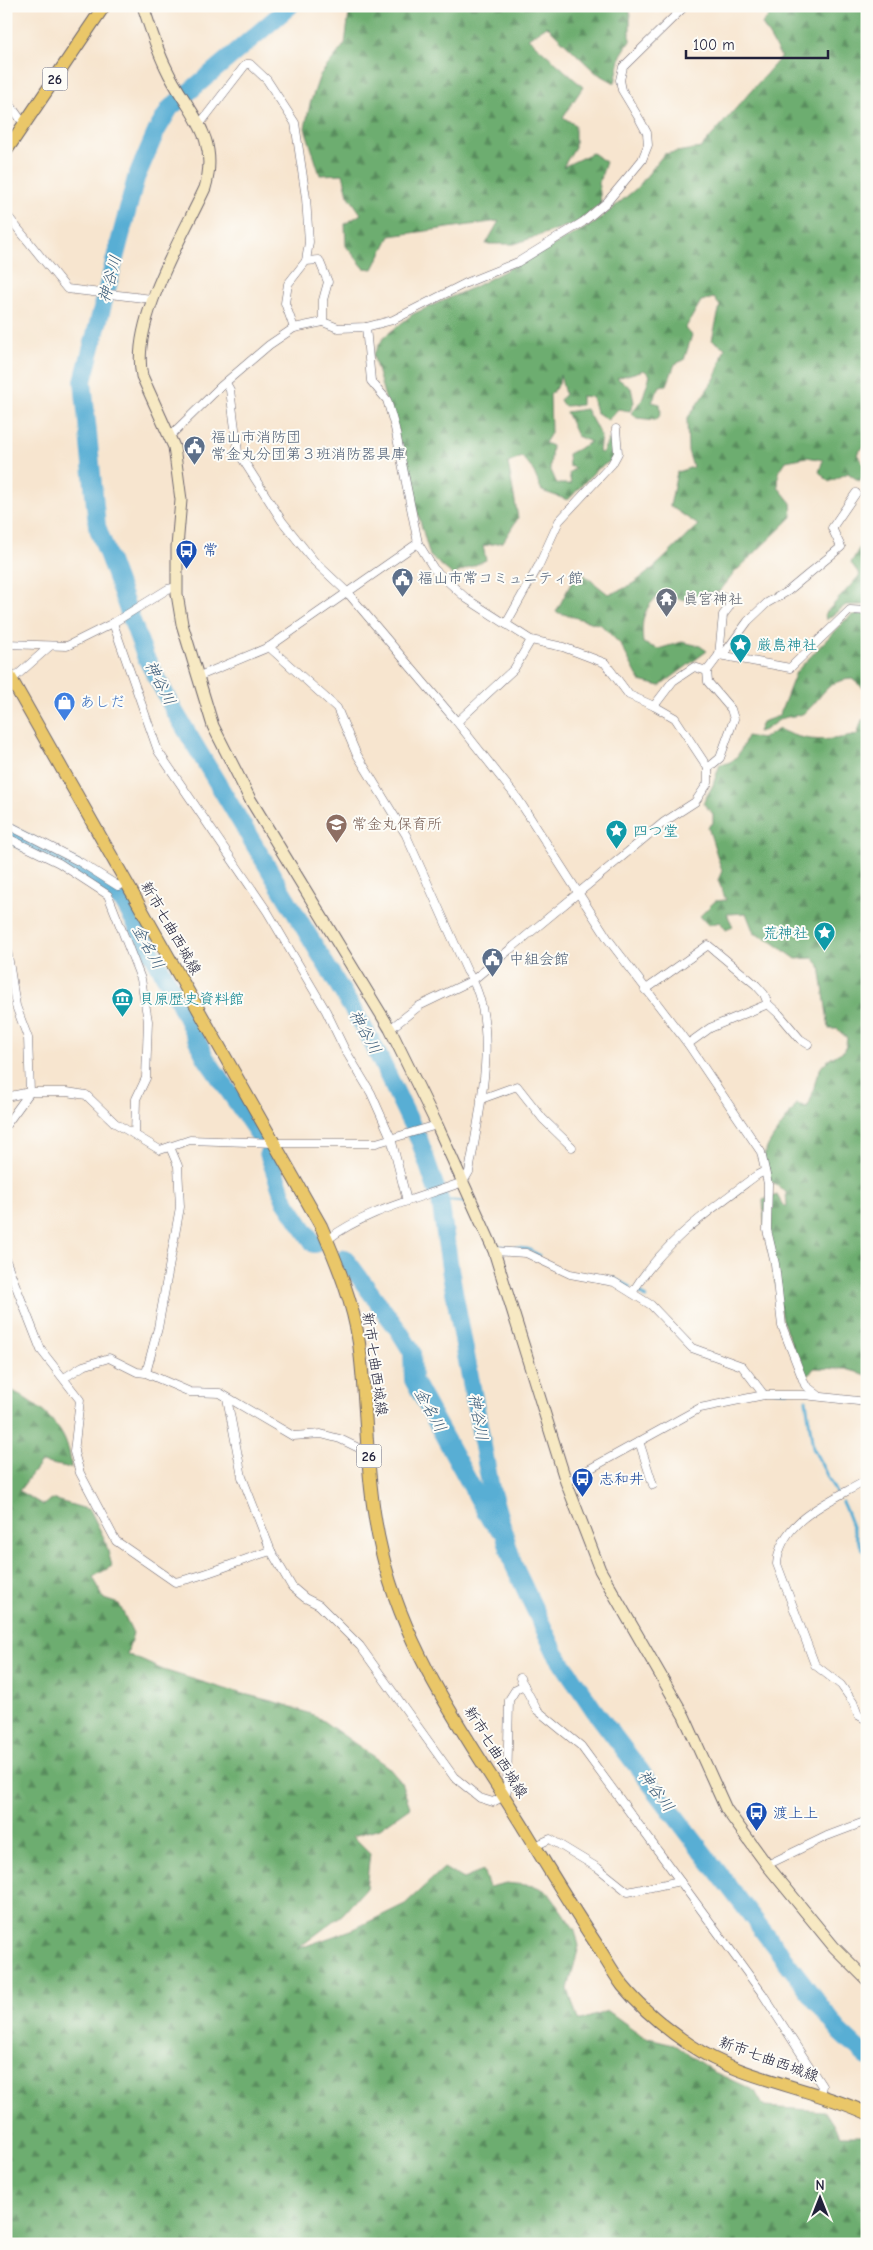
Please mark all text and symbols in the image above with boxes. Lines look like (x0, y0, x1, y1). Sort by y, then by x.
scale bar (686, 28, 828, 60)
text: 100 m (693, 36, 735, 54)
road number: 26 (42, 68, 68, 90)
water label: 神谷川 (95, 253, 125, 305)
place label: 福山市消防団 常金丸分団第３班消防器具庫 (211, 428, 406, 463)
public building icon: 福山市消防団 常金丸分団第３班消防器具庫 (183, 434, 207, 465)
bus stop icon: 常 (175, 538, 199, 569)
place label: 常 (203, 541, 218, 559)
public building icon: 福山市常コミュニティ館 (390, 566, 414, 597)
place label: 福山市常コミュニティ館 (418, 569, 583, 587)
temple icon: 眞宮神社 (655, 587, 679, 618)
place label: 眞宮神社 (683, 590, 743, 608)
place icon: 厳島神社 (729, 633, 753, 664)
place label: 厳島神社 (757, 636, 817, 654)
water label: 神谷川 (141, 658, 179, 708)
shop icon: あしだ (52, 690, 76, 721)
place label: あしだ (80, 693, 125, 711)
school or university icon: 常金丸保育所 (324, 812, 348, 843)
place label: 常金丸保育所 (352, 815, 442, 833)
place icon: 四つ堂 (605, 819, 629, 850)
place label: 四つ堂 (633, 822, 678, 840)
street label: 新市七曲西城線 (137, 878, 205, 978)
place icon: 荒神社 (812, 921, 836, 952)
water label: 金名川 (128, 922, 168, 972)
place label: 荒神社 (763, 924, 808, 942)
public building icon: 中組会館 (481, 947, 505, 978)
place label: 中組会館 (509, 950, 569, 968)
museum icon: 貝原歴史資料館 (111, 987, 135, 1018)
place label: 貝原歴史資料館 (139, 990, 244, 1008)
water label: 神谷川 (345, 1007, 385, 1057)
street label: 新市七曲西城線 (359, 1311, 391, 1417)
water label: 金名川 (410, 1385, 450, 1435)
water label: 神谷川 (465, 1392, 491, 1442)
road number: 26 (356, 1444, 382, 1468)
bus stop icon: 志和井 (571, 1467, 595, 1498)
place label: 志和井 (599, 1470, 644, 1488)
street label: 新市七曲西城線 (461, 1703, 531, 1801)
water label: 神谷川 (634, 1766, 678, 1816)
bus stop icon: 渡上上 (745, 1801, 769, 1832)
place label: 渡上上 (773, 1804, 818, 1822)
street label: 新市七曲西城線 (717, 2033, 821, 2085)
north arrow (796, 2172, 846, 2222)
text: N (815, 2177, 825, 2194)

